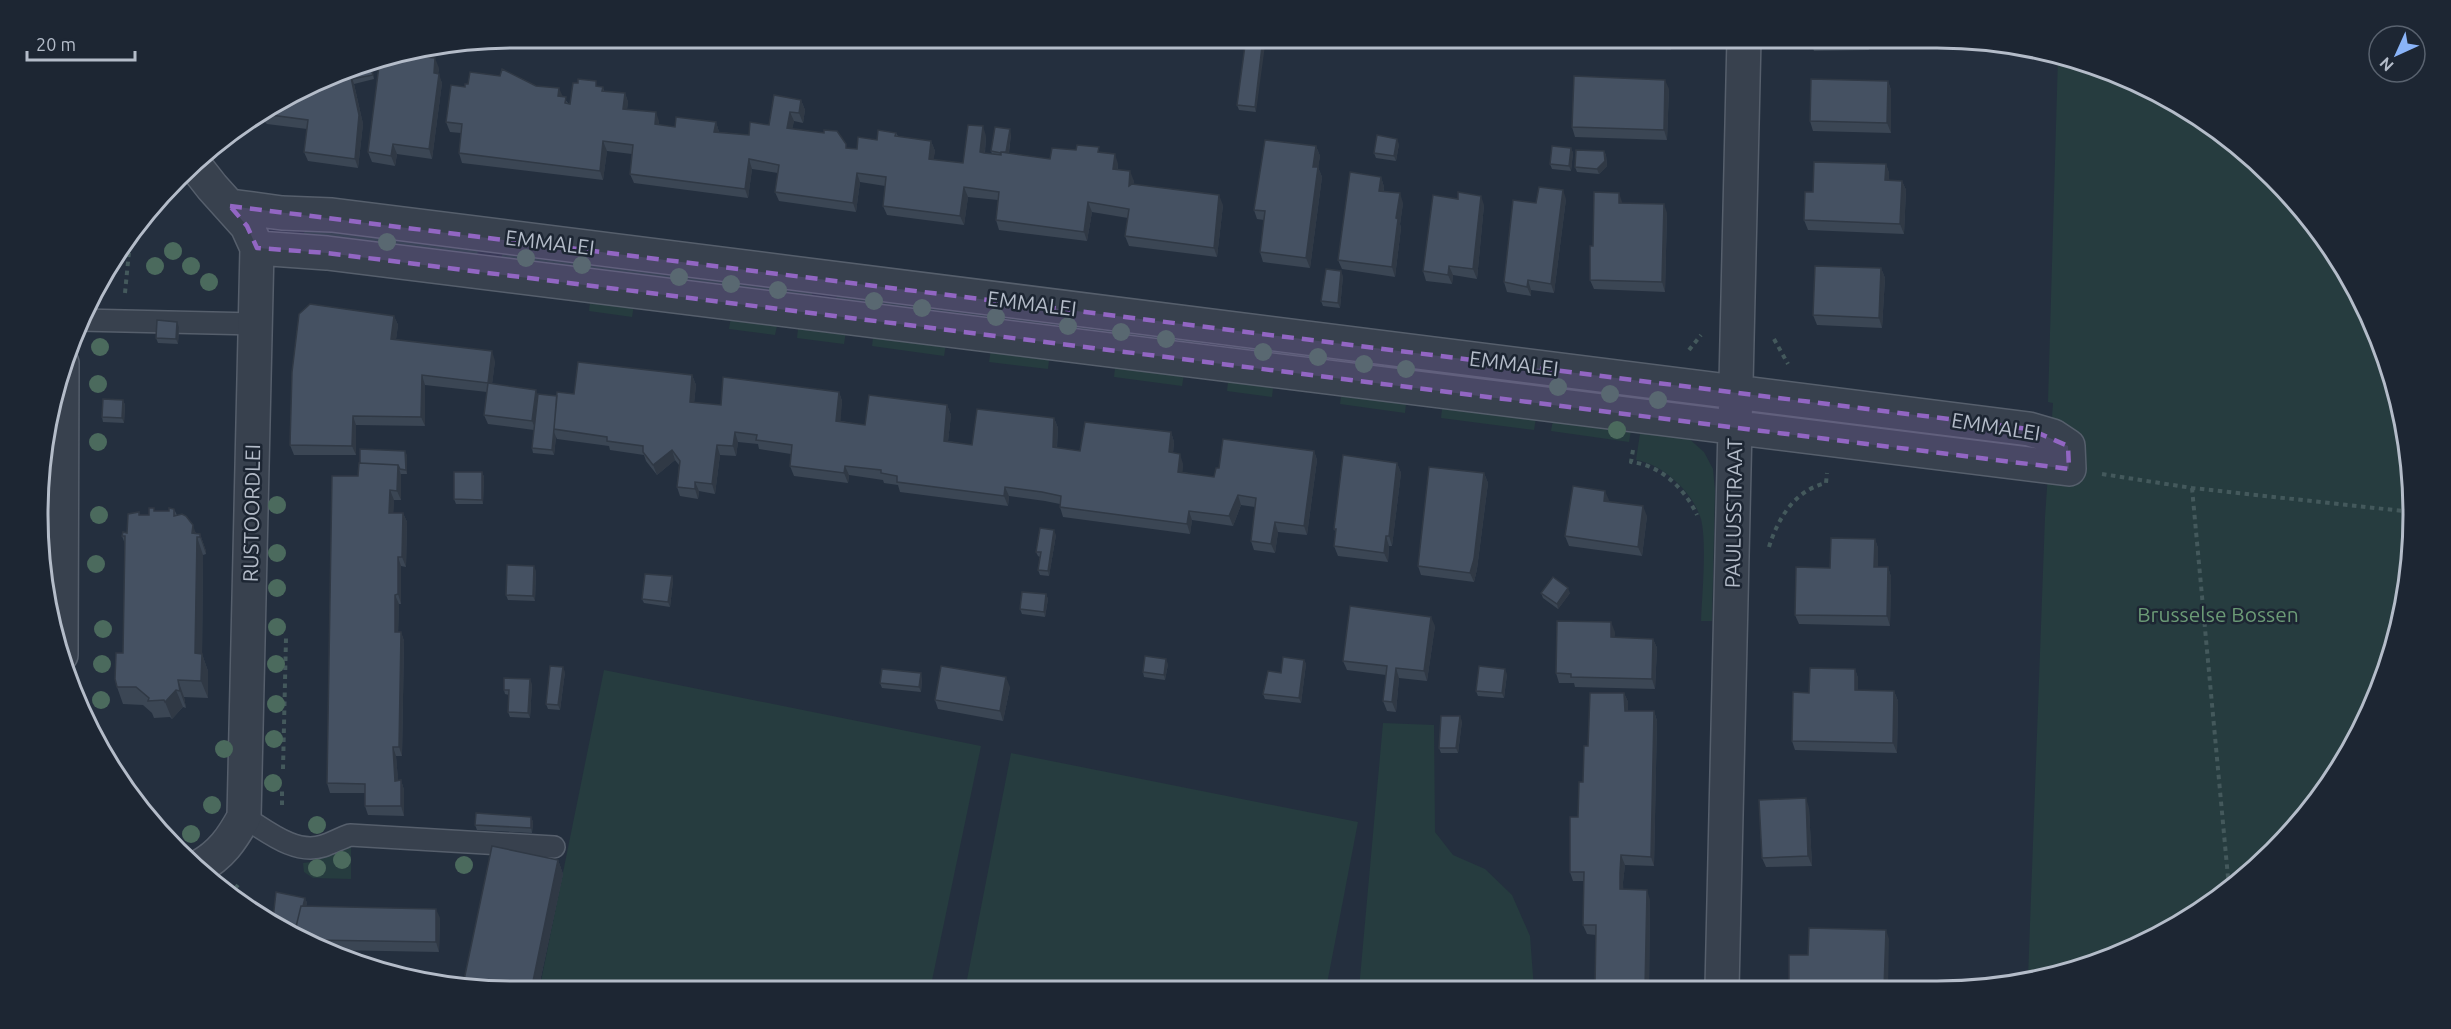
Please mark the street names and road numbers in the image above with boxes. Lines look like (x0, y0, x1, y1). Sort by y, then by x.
street label: EMMALEI (504, 225, 596, 259)
street label: EMMALEI (986, 286, 1078, 320)
street label: EMMALEI (1468, 346, 1560, 380)
street label: EMMALEI (1950, 407, 2042, 445)
street label: PAULUSSTRAAT (1720, 437, 1746, 588)
street label: RUSTOORDLEI (238, 444, 264, 582)

